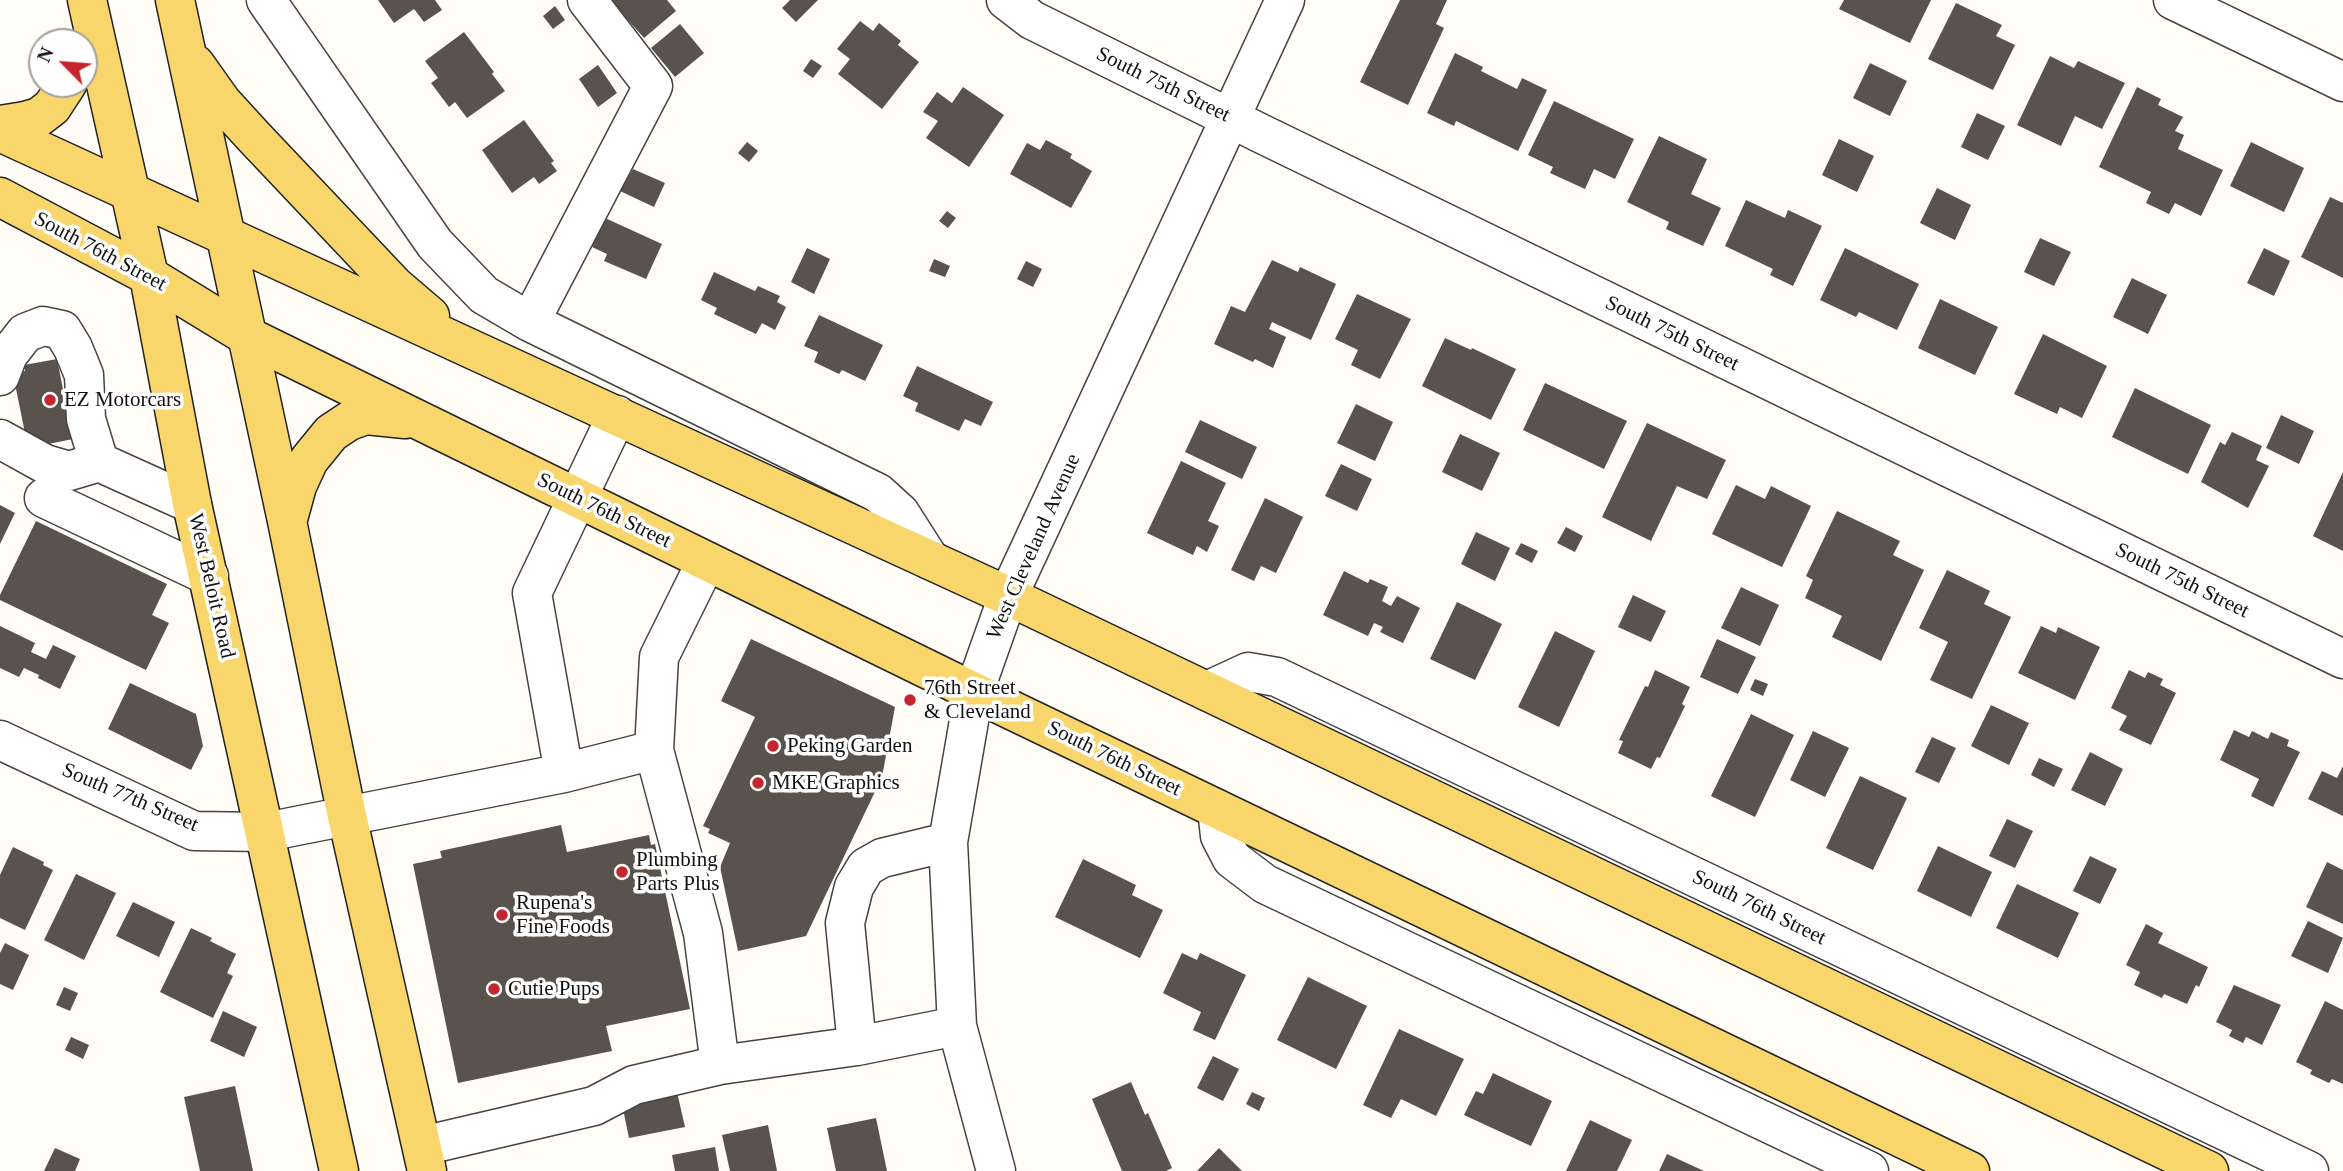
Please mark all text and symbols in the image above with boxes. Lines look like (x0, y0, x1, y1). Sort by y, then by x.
north arrow (28, 28, 98, 98)
street label: South 75th Street (1092, 42, 1234, 128)
text: N (33, 44, 58, 65)
street label: South 76th Street (30, 207, 170, 297)
street label: South 75th Street (1601, 291, 1743, 377)
place label: EZ Motorcars (64, 387, 181, 413)
marker: EZ Motorcars (42, 392, 58, 408)
street label: West Cleveland Avenue (982, 450, 1086, 644)
street label: South 76th Street (533, 468, 675, 554)
street label: West Beloit Road (182, 511, 240, 661)
street label: South 75th Street (2111, 538, 2253, 624)
place label: 76th Street & Cleveland (924, 675, 1031, 725)
marker: 76th Street & Cleveland (902, 692, 918, 708)
street label: South 76th Street (1043, 716, 1185, 802)
place label: Peking Garden (787, 733, 912, 759)
marker: Peking Garden (765, 738, 781, 754)
street label: South 77th Street (58, 758, 202, 838)
place label: MKE Graphics (772, 770, 900, 796)
marker: MKE Graphics (750, 775, 766, 791)
place label: Plumbing Parts Plus (636, 847, 719, 897)
marker: Plumbing Parts Plus (614, 864, 630, 880)
street label: South 76th Street (1688, 865, 1830, 951)
place label: Rupena's Fine Foods (516, 890, 610, 940)
marker: Rupena's Fine Foods (494, 907, 510, 923)
place label: Cutie Pups (508, 976, 600, 1002)
marker: Cutie Pups (486, 981, 502, 997)

